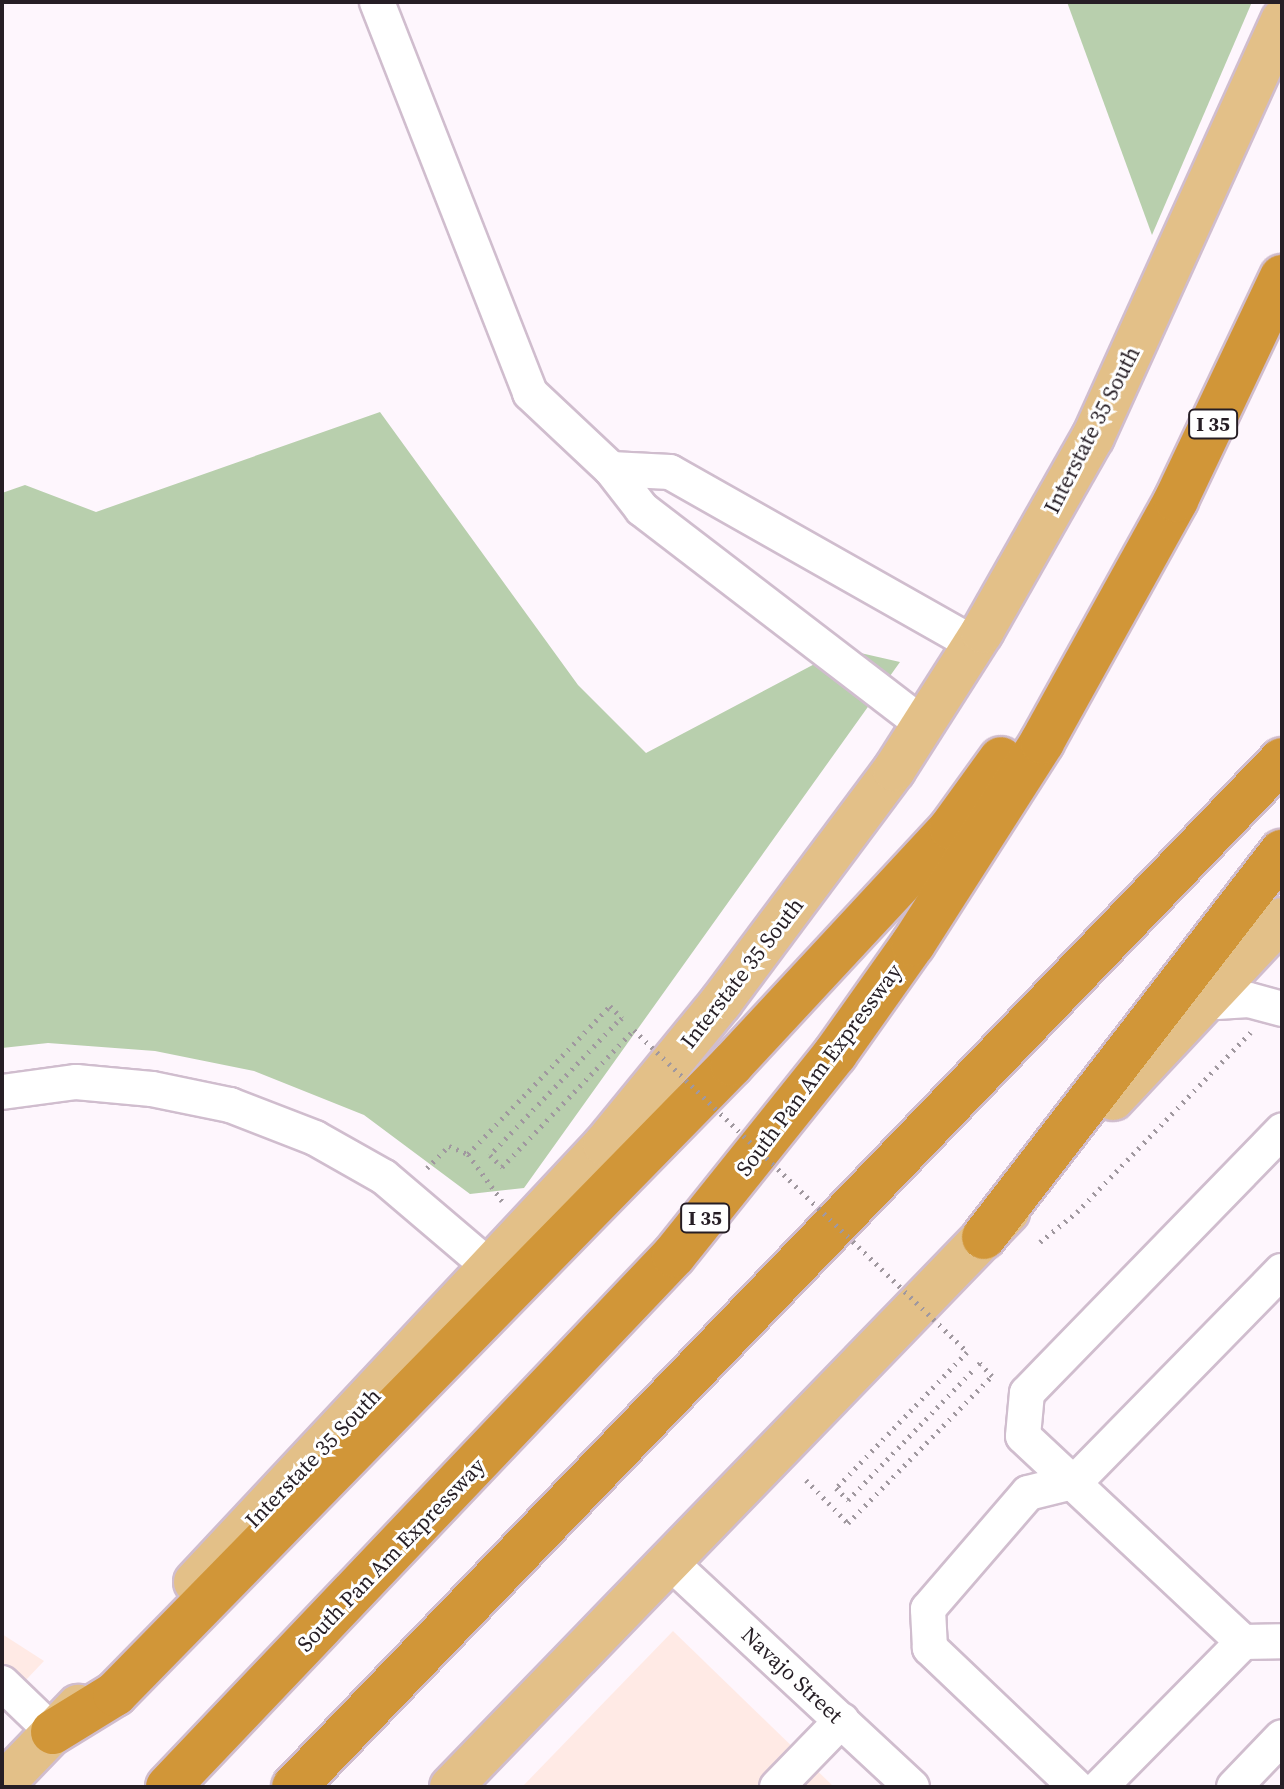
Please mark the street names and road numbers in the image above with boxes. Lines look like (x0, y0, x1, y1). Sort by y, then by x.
street label: Interstate 35 South (1039, 342, 1145, 518)
road number: I 35 (1187, 408, 1239, 440)
street label: Interstate 35 South (675, 893, 809, 1053)
street label: South Pan Am Expressway (731, 959, 907, 1181)
road number: I 35 (679, 1202, 731, 1234)
street label: Interstate 35 South (240, 1383, 386, 1533)
street label: South Pan Am Expressway (292, 1453, 490, 1657)
street label: Navajo Street (736, 1621, 848, 1729)

